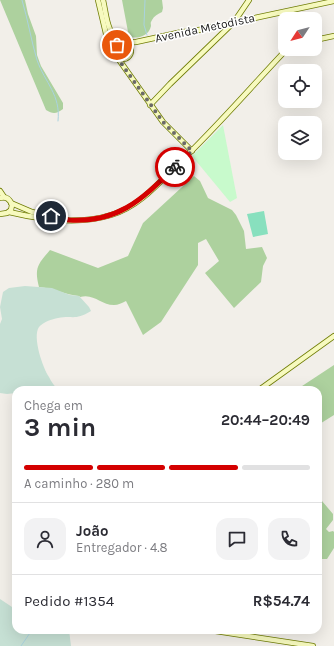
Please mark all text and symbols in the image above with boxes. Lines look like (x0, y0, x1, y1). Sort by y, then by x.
street label: Avenida Metodista (154, 11, 256, 45)
north arrow (278, 12, 322, 56)
map controls (278, 12, 322, 160)
pin (100, 28, 134, 62)
icon: bag (106, 34, 128, 56)
button: locate (278, 64, 322, 108)
button: layers (278, 116, 322, 160)
courier (155, 147, 195, 187)
icon: bike (164, 156, 186, 178)
pin (34, 199, 68, 233)
icon: home (40, 205, 62, 227)
text: Chega em (24, 398, 83, 413)
text: 20:44–20:49 (221, 411, 310, 429)
text: 3 min (24, 412, 96, 443)
text: A caminho · 280 m (24, 476, 134, 491)
button: person (24, 518, 66, 560)
button: chat (216, 518, 258, 560)
button: phone (268, 518, 310, 560)
text: João (76, 522, 108, 540)
text: Entregador · 4.8 (76, 540, 167, 555)
text: Pedido #1354 (24, 592, 114, 610)
text: R$54.74 (253, 592, 310, 610)

